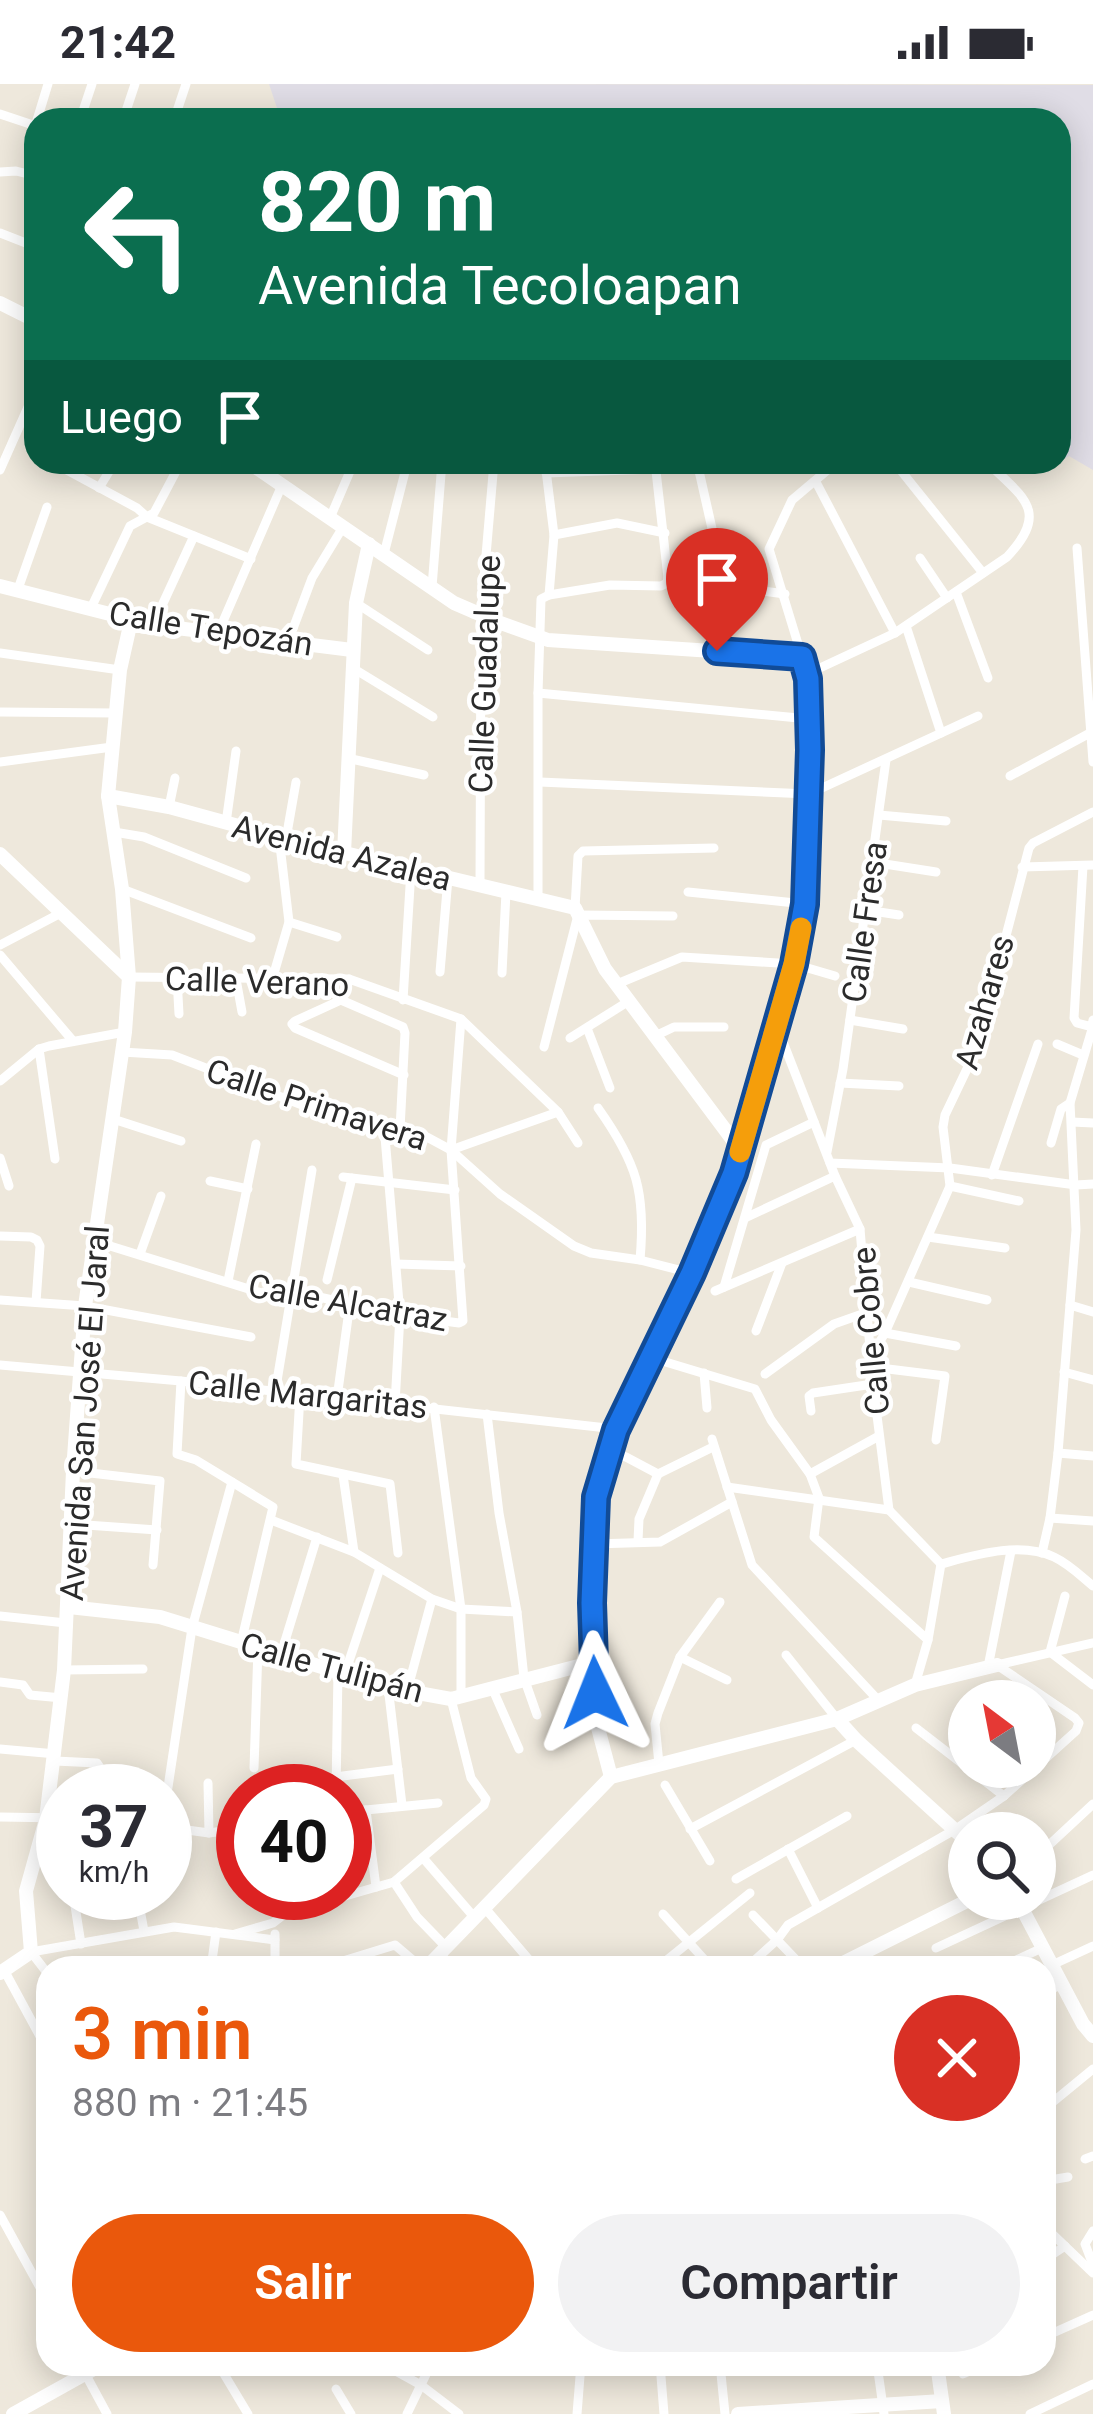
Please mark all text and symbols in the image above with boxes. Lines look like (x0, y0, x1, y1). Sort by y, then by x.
text: 21:42 (60, 16, 176, 69)
text: 820 m (258, 153, 496, 252)
icon: left (60, 156, 216, 312)
text: Avenida Tecoloapan (258, 254, 742, 317)
icon: arrive (207, 384, 273, 450)
text: Luego (60, 391, 183, 444)
pin (666, 528, 768, 651)
icon: arrive (684, 546, 750, 612)
street label: Calle Guadalupe (461, 554, 508, 794)
street label: Calle Tepozán (106, 593, 316, 664)
street label: Avenida Azalea (228, 806, 456, 899)
street label: Calle Fresa (834, 839, 895, 1005)
street label: Azahares (947, 931, 1022, 1074)
street label: Calle Verano (164, 959, 350, 1004)
street label: Calle Primavera (202, 1050, 432, 1158)
street label: Avenida San José El Jaral (52, 1224, 117, 1602)
street label: Calle Cobre (844, 1245, 897, 1417)
street label: Calle Alcatraz (245, 1266, 451, 1339)
street label: Calle Margaritas (186, 1363, 429, 1426)
street label: Calle Tulipán (236, 1624, 428, 1711)
position arrow (532, 1630, 658, 1756)
north arrow (948, 1680, 1056, 1788)
map controls (948, 1680, 1056, 1920)
speed limit sign: 40 (216, 1764, 372, 1920)
text: 37 (80, 1791, 148, 1862)
button: search (948, 1812, 1056, 1920)
text: km/h (79, 1854, 149, 1889)
text: 3 min (72, 1992, 253, 2077)
button: close (894, 1995, 1020, 2121)
text: 880 m · 21:45 (72, 2080, 308, 2126)
button: Salir (72, 2214, 534, 2352)
button: Compartir (558, 2214, 1020, 2352)

